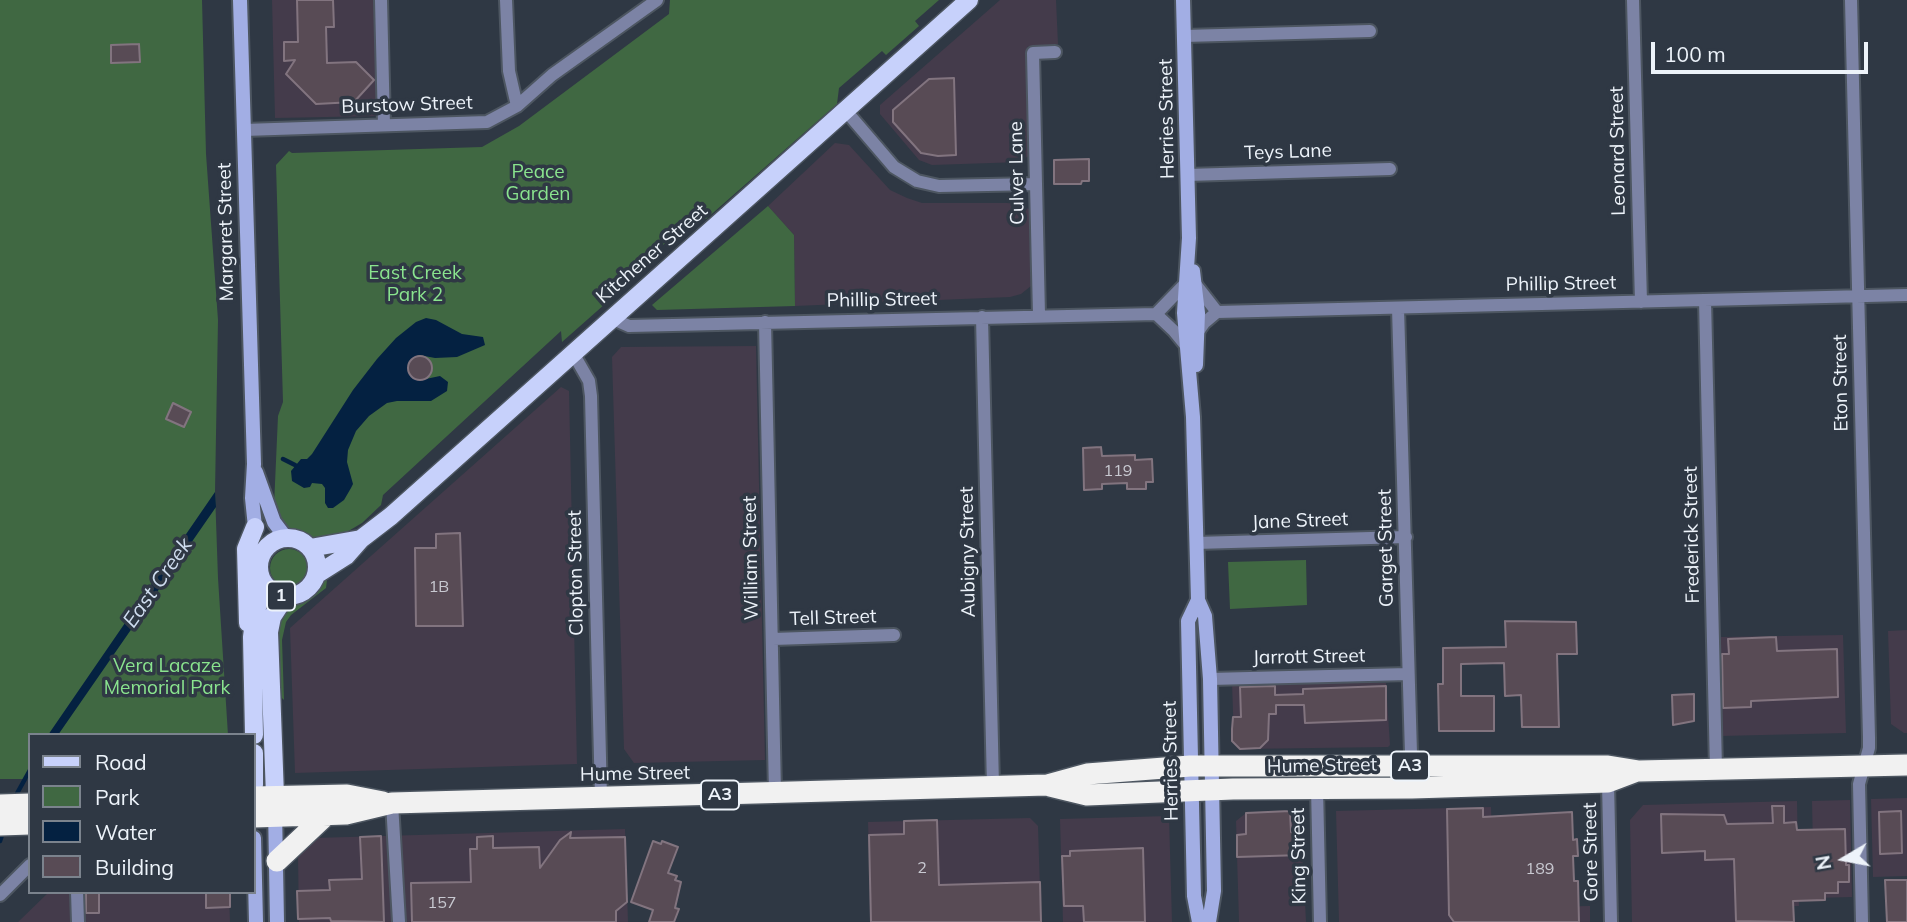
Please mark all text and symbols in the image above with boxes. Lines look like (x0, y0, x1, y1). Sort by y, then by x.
scale bar (1655, 28, 1872, 72)
text: 100 m (1664, 41, 1726, 67)
street label: Herries Street (1155, 59, 1179, 179)
street label: Leonard Street (1605, 86, 1631, 216)
street label: Burstow Street (341, 91, 473, 119)
street label: Culver Lane (1005, 121, 1029, 225)
street label: Teys Lane (1244, 139, 1332, 165)
park label: Peace Garden (506, 161, 570, 205)
street label: Margaret Street (213, 163, 239, 301)
street label: Kitchener Street (592, 200, 712, 308)
park label: East Creek Park 2 (368, 262, 462, 306)
street label: Phillip Street (1506, 272, 1616, 296)
street label: Phillip Street (827, 288, 937, 312)
street label: Eton Street (1829, 334, 1853, 432)
house number: 119 (1104, 461, 1132, 481)
street label: Frederick Street (1679, 466, 1705, 604)
street label: Aubigny Street (955, 486, 981, 618)
street label: Garget Street (1374, 489, 1398, 607)
street label: William Street (739, 495, 763, 621)
street label: Jane Street (1251, 508, 1349, 534)
street label: Clopton Street (564, 510, 588, 636)
water label: East Creek (118, 533, 198, 633)
house number: 1B (429, 577, 449, 597)
road number: 1 (267, 582, 295, 610)
street label: Tell Street (789, 605, 877, 631)
street label: Jarrott Street (1252, 645, 1366, 669)
park label: Vera Lacaze Memorial Park (104, 655, 230, 699)
street label: Herries Street (1159, 701, 1183, 821)
legend (28, 733, 256, 894)
text: Road (95, 749, 146, 775)
road number: A3 (1391, 752, 1429, 780)
street label: Hume Street (1267, 754, 1377, 778)
street label: Hume Street (580, 762, 690, 786)
road number: A3 (701, 780, 739, 810)
text: Park (95, 784, 139, 810)
street label: Gore Street (1579, 802, 1603, 902)
street label: King Street (1287, 807, 1311, 905)
text: Water (95, 819, 156, 845)
north arrow (1809, 824, 1879, 894)
text: N (1810, 853, 1836, 872)
text: Building (95, 854, 174, 880)
house number: 2 (917, 858, 927, 878)
house number: 189 (1526, 859, 1554, 879)
house number: 157 (428, 893, 456, 913)

